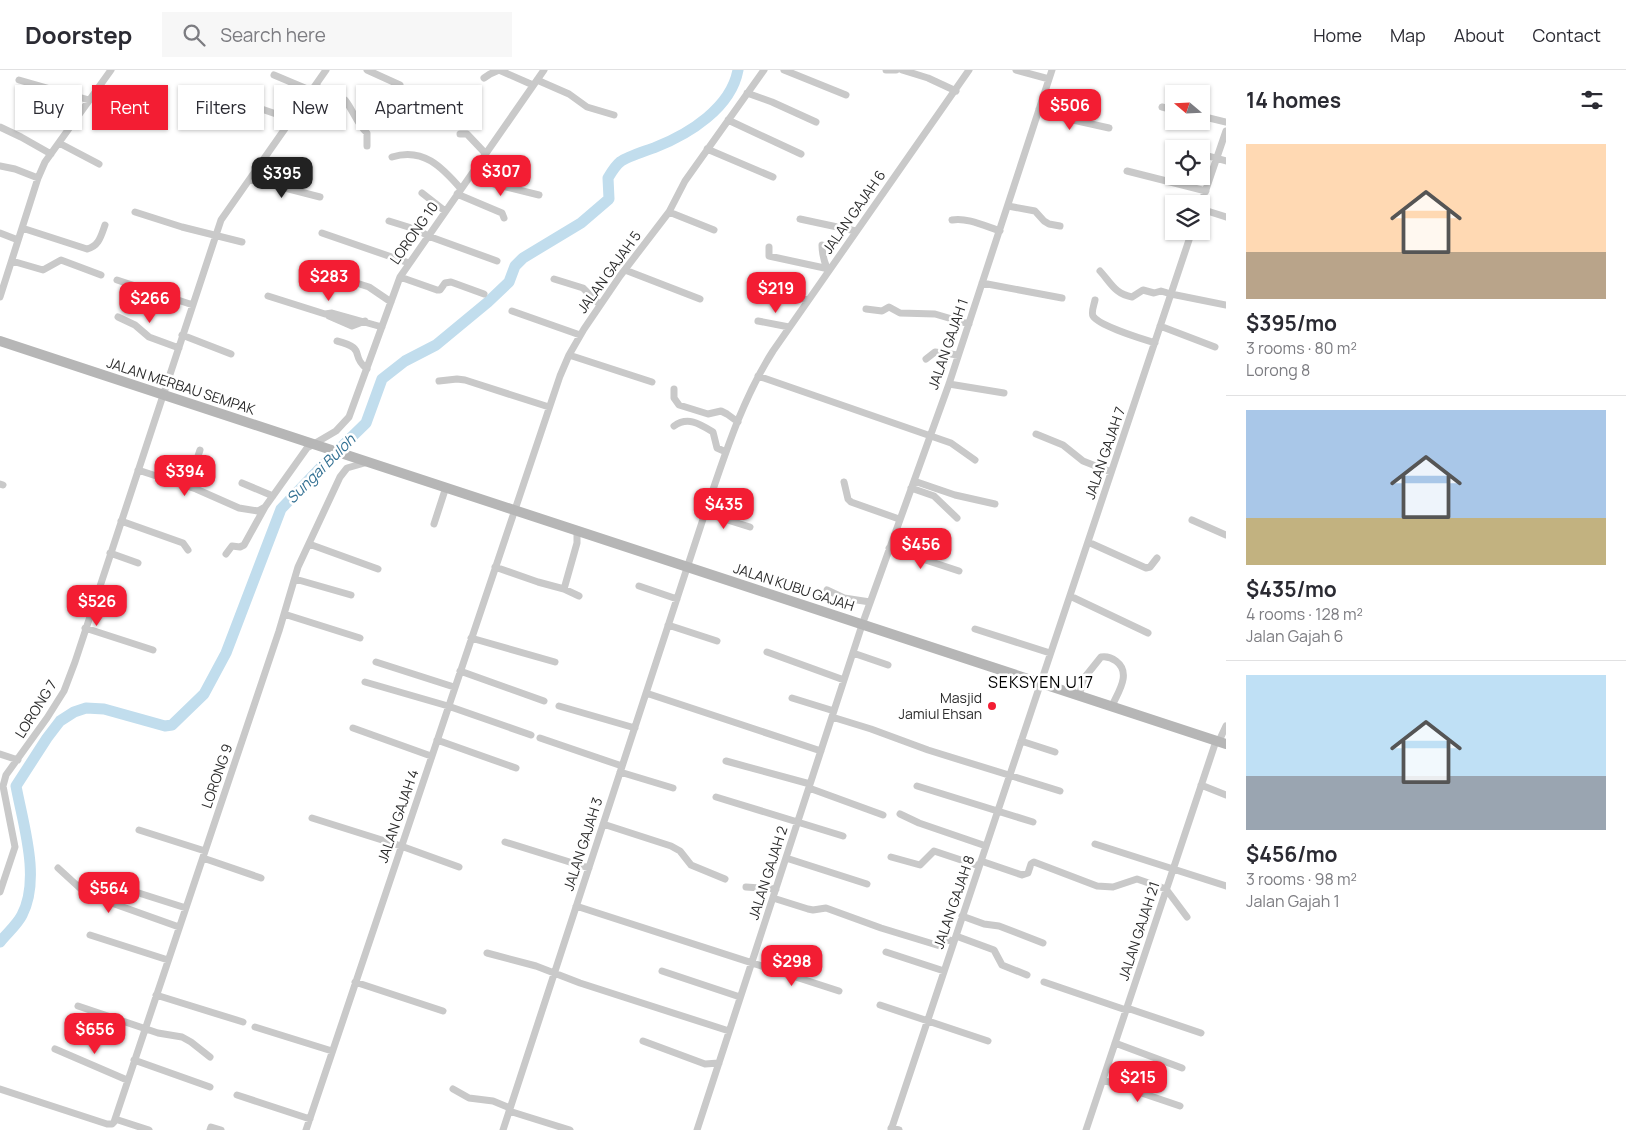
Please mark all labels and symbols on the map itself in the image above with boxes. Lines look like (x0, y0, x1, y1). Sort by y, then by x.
north arrow (1165, 85, 1210, 130)
pin: $506 (1040, 88, 1100, 131)
pin: $307 (471, 154, 531, 197)
pin: $395 (252, 156, 312, 199)
street label: JALAN GAJAH 6 (818, 166, 890, 257)
street label: LORONG 10 (385, 198, 442, 268)
street label: JALAN GAJAH 5 (572, 227, 645, 317)
pin: $283 (299, 260, 359, 302)
pin: $219 (746, 272, 806, 314)
pin: $266 (120, 282, 180, 324)
street label: JALAN GAJAH 1 (923, 296, 972, 392)
street label: JALAN MERBAU SEMPAK (104, 353, 259, 419)
street label: JALAN GAJAH 7 (1080, 404, 1129, 502)
water label: Sungai Buloh (281, 429, 361, 508)
pin: $394 (155, 454, 215, 497)
pin: $435 (694, 488, 754, 530)
pin: $456 (891, 528, 951, 570)
street label: JALAN KUBU GAJAH (731, 558, 857, 615)
pin: $526 (67, 584, 127, 627)
district label: SEKSYEN U17 (988, 671, 1094, 693)
street label: LORONG 7 (10, 676, 61, 741)
place label: Masjid Jamiul Ehsan (898, 688, 982, 723)
marker: Masjid Jamiul Ehsan (986, 700, 998, 712)
street label: LORONG 9 (197, 741, 236, 811)
street label: JALAN GAJAH 4 (373, 767, 422, 865)
street label: JALAN GAJAH 3 (558, 795, 607, 893)
street label: JALAN GAJAH 2 (743, 824, 792, 922)
street label: JALAN GAJAH 8 (929, 853, 978, 951)
pin: $564 (79, 872, 139, 914)
street label: JALAN GAJAH 21 (1114, 879, 1163, 983)
pin: $298 (762, 944, 822, 987)
pin: $656 (65, 1012, 125, 1055)
pin: $215 (1108, 1060, 1168, 1103)

